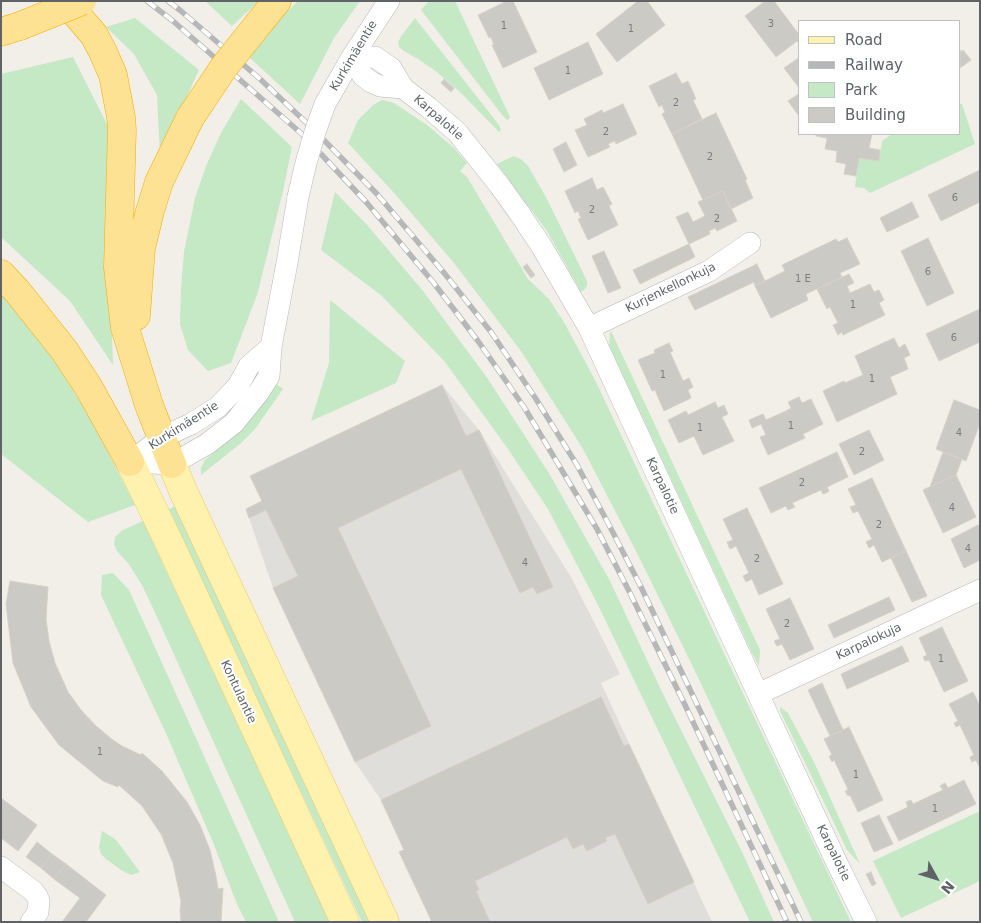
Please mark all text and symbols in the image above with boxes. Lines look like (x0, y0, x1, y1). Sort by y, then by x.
street label: Kurkimäentie (327, 18, 381, 94)
house number: 3 (768, 18, 774, 30)
house number: 1 (501, 20, 507, 32)
legend (798, 20, 961, 135)
house number: 1 (628, 23, 634, 35)
text: Road (845, 31, 883, 49)
text: Railway (845, 56, 903, 74)
house number: 1 (565, 65, 571, 77)
text: Park (845, 81, 877, 99)
street label: Karpalotie (410, 93, 466, 143)
house number: 2 (673, 97, 679, 109)
text: Building (845, 106, 906, 124)
house number: 2 (603, 126, 609, 138)
house number: 2 (707, 151, 713, 163)
house number: 6 (952, 192, 958, 204)
house number: 2 (589, 204, 595, 216)
house number: 2 (714, 213, 720, 225)
street label: Kurjenkellonkuja (624, 260, 718, 316)
house number: 6 (925, 266, 931, 278)
house number: 1 E (795, 273, 811, 285)
house number: 1 (850, 299, 856, 311)
house number: 6 (951, 332, 957, 344)
house number: 1 (660, 369, 666, 381)
house number: 1 (869, 373, 875, 385)
street label: Kurkimäentie (146, 399, 222, 453)
house number: 1 (788, 420, 794, 432)
house number: 1 (697, 422, 703, 434)
house number: 4 (956, 427, 962, 439)
house number: 2 (859, 446, 865, 458)
street label: Karpalotie (643, 455, 681, 517)
house number: 2 (799, 477, 805, 489)
house number: 4 (949, 502, 955, 514)
house number: 2 (876, 519, 882, 531)
house number: 4 (965, 543, 971, 555)
house number: 2 (754, 553, 760, 565)
house number: 4 (522, 557, 528, 569)
house number: 2 (784, 618, 790, 630)
street label: Karpalokuja (834, 621, 904, 663)
house number: 1 (938, 653, 944, 665)
street label: Kontulantie (217, 658, 259, 726)
house number: 1 (97, 746, 103, 758)
house number: 1 (853, 769, 859, 781)
house number: 1 (932, 803, 938, 815)
street label: Karpalotie (813, 822, 853, 884)
north arrow (911, 853, 961, 903)
text: N (938, 878, 958, 897)

